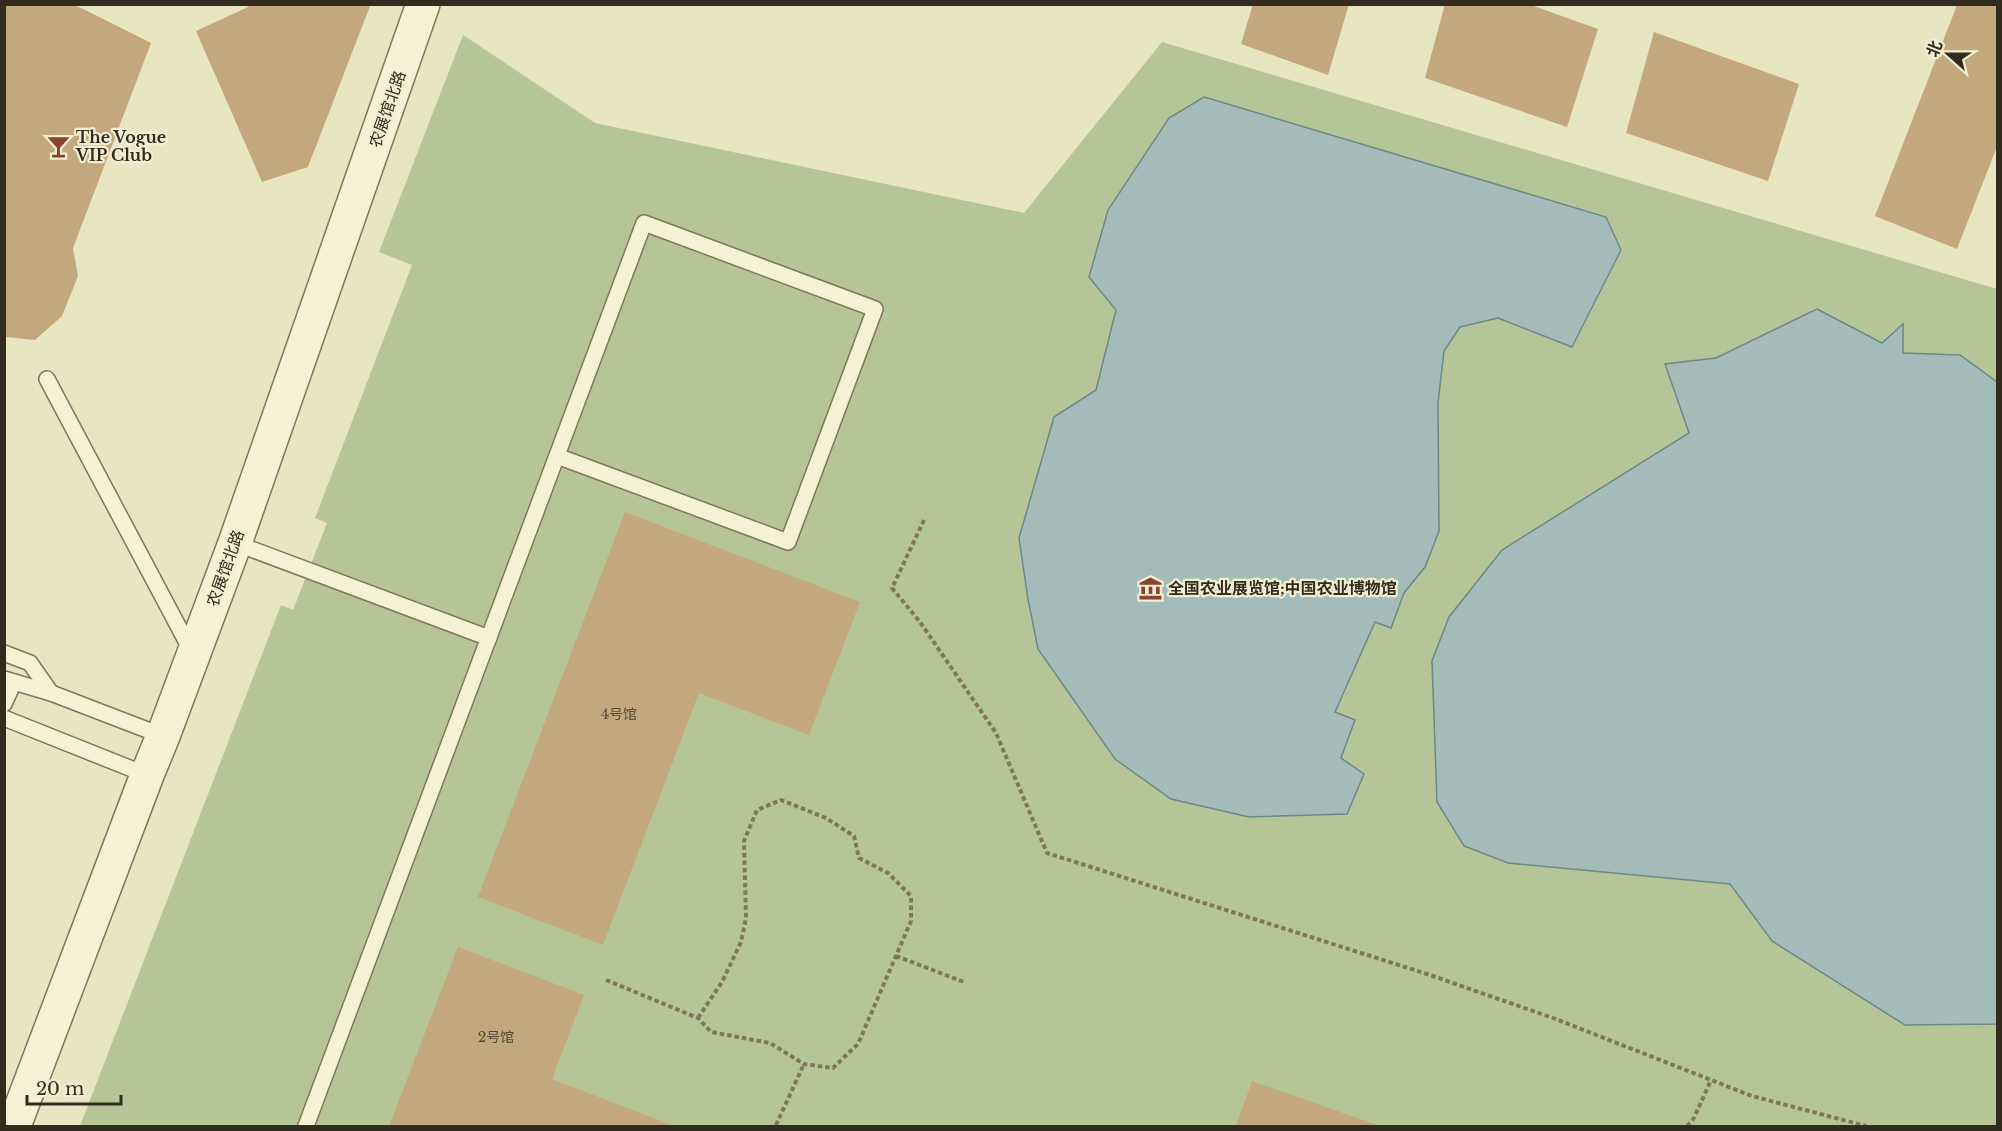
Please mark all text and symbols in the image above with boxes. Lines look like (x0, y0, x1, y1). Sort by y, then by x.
north arrow (1918, 24, 1978, 84)
text: 北 (1922, 38, 1946, 60)
street label: 农展馆北路 (365, 68, 409, 150)
place label: The Vogue VIP Club (75, 127, 166, 165)
bar icon: The Vogue VIP Club (45, 133, 71, 159)
street label: 农展馆北路 (202, 527, 248, 609)
museum icon: 全国农业展览馆;中国农业博物馆 (1137, 575, 1163, 601)
place label: 全国农业展览馆;中国农业博物馆 (1168, 578, 1397, 598)
house number: 4号馆 (601, 705, 637, 723)
house number: 2号馆 (478, 1028, 514, 1046)
scale bar (27, 1068, 122, 1106)
text: 20 m (36, 1078, 84, 1100)

